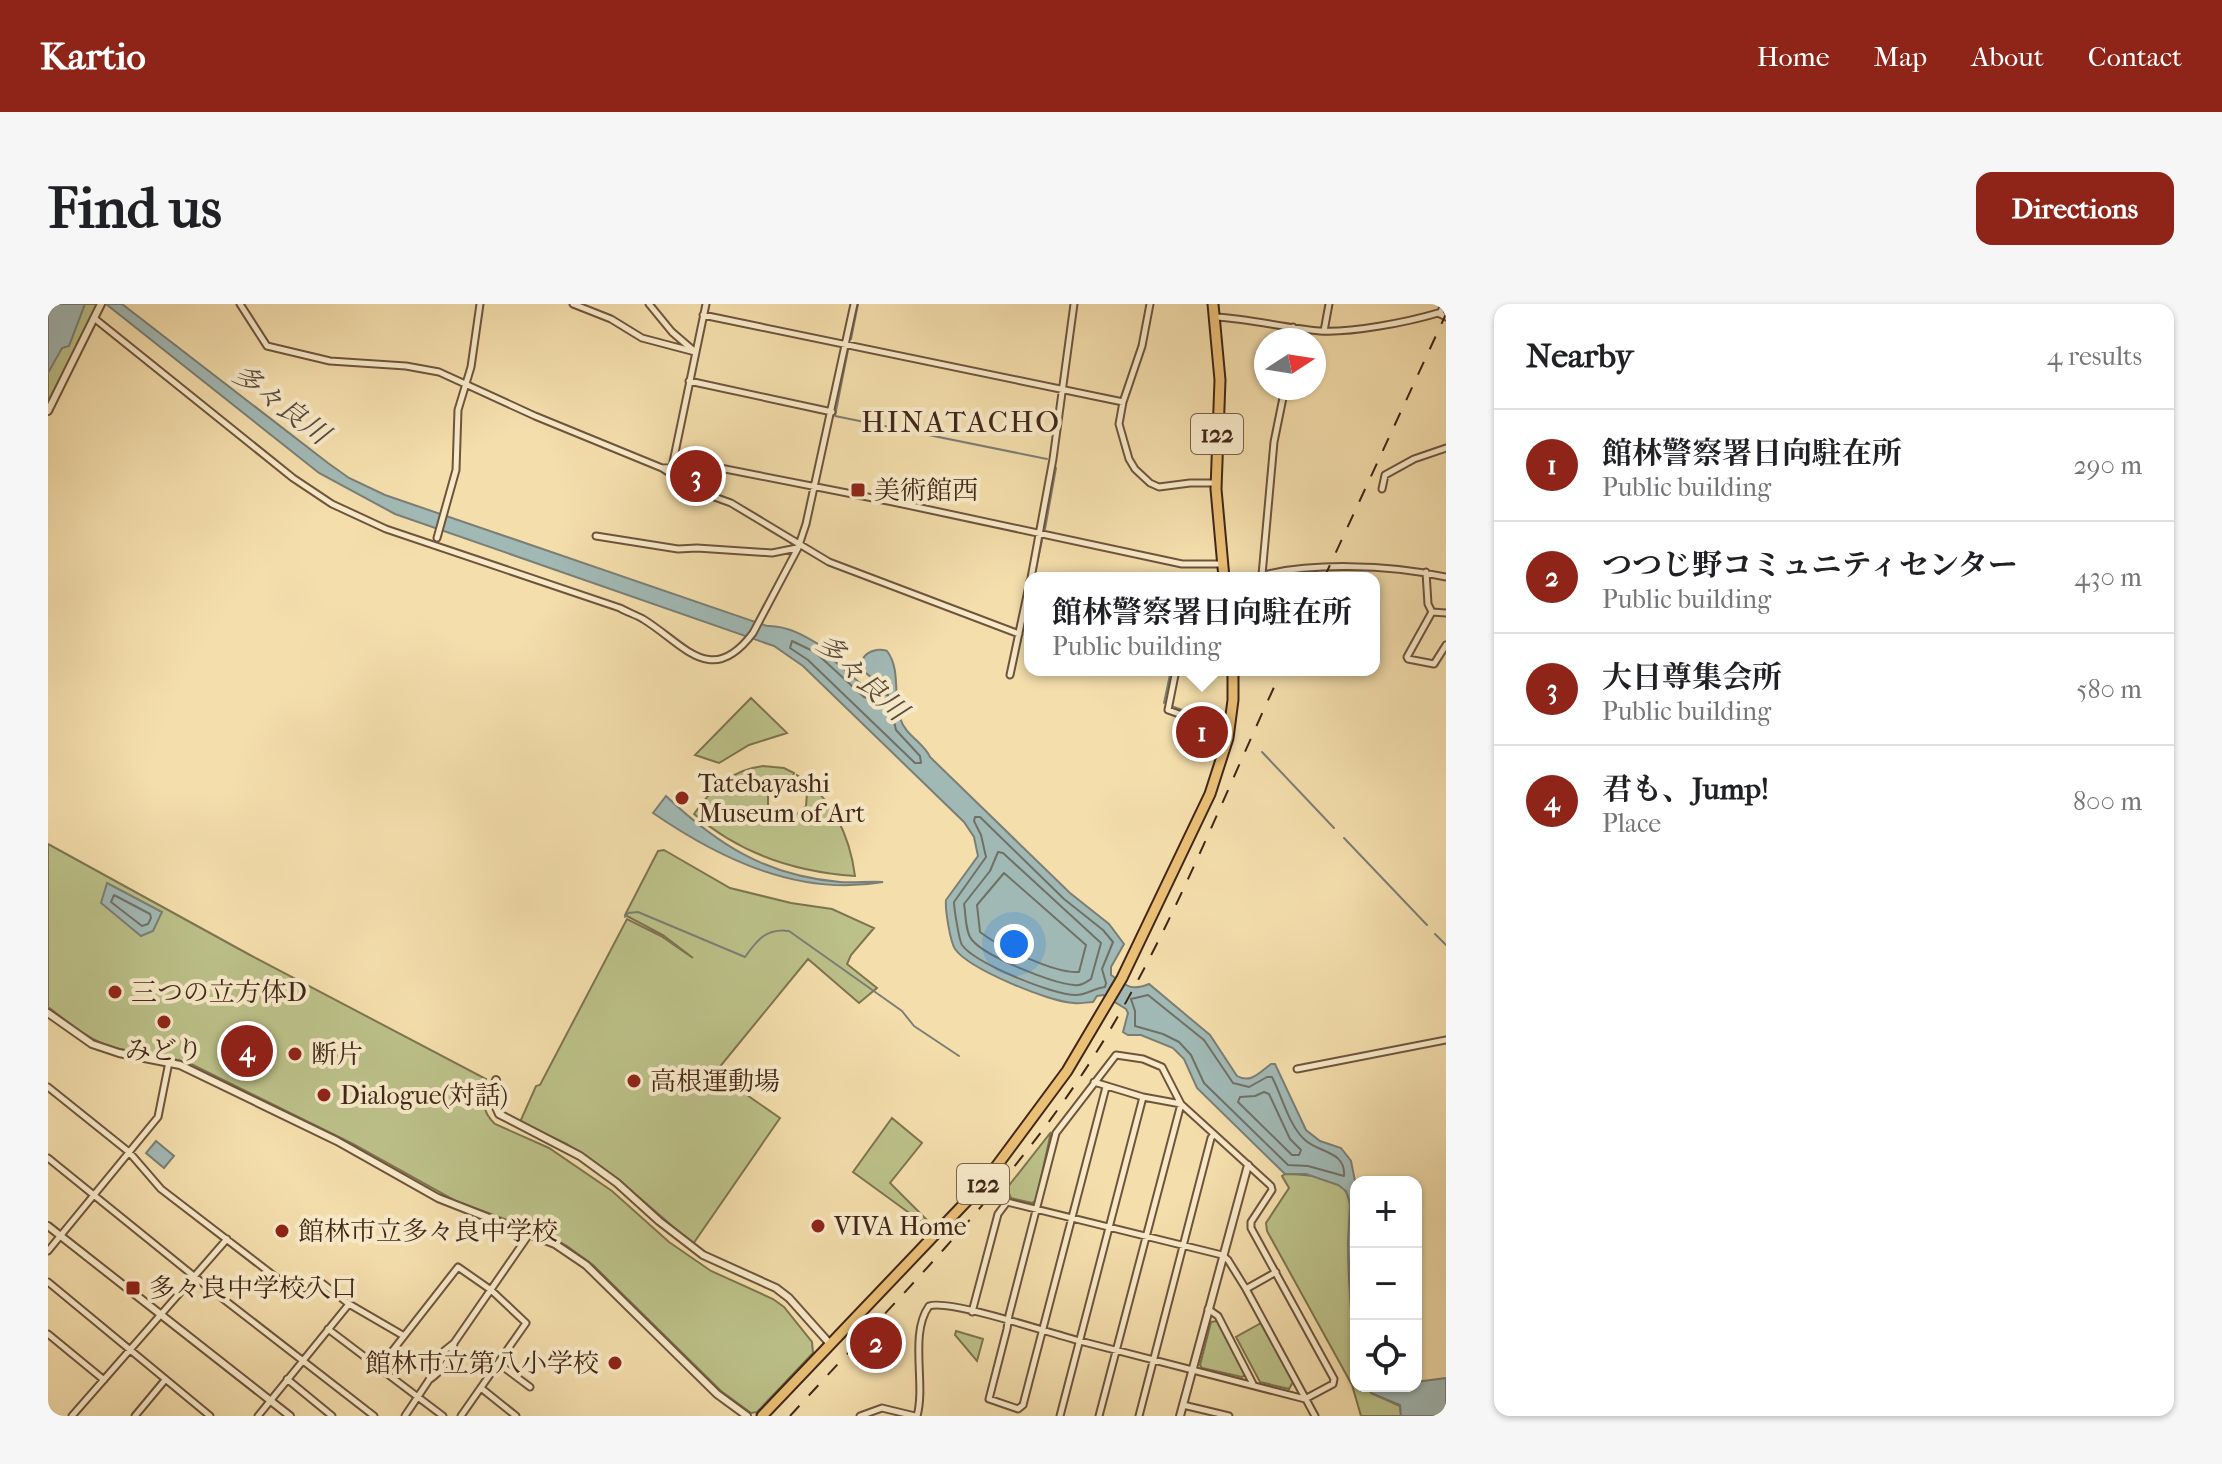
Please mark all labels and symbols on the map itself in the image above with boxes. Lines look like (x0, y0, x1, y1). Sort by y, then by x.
north arrow (1254, 328, 1326, 400)
water label: 多々良川 (226, 357, 338, 453)
district label: HINATACHO (861, 405, 1061, 440)
road number: 122 (1191, 414, 1243, 454)
pin: 3 (670, 446, 722, 506)
place label: 美術館西 (874, 475, 978, 506)
marker: 美術館西 (849, 481, 867, 499)
water label: 多々良川 (810, 627, 916, 729)
pin: 1 (1176, 702, 1228, 762)
place label: Tatebayashi Museum of Art (698, 768, 866, 829)
marker: Tatebayashi Museum of Art (673, 789, 691, 807)
your location (994, 924, 1034, 964)
place label: 三つの立方体D (131, 977, 307, 1008)
marker: 三つの立方体D (106, 983, 124, 1001)
marker: みどり (155, 1013, 173, 1031)
pin: 4 (221, 1021, 273, 1081)
place label: みどり (125, 1035, 203, 1066)
place label: 断片 (311, 1039, 363, 1070)
marker: 断片 (286, 1045, 304, 1063)
place label: 高根運動場 (650, 1066, 780, 1097)
marker: 高根運動場 (625, 1072, 643, 1090)
place label: Dialogue(対話) (340, 1080, 508, 1111)
marker: Dialogue(対話) (315, 1086, 333, 1104)
road number: 122 (957, 1164, 1009, 1204)
place label: VIVA Home (833, 1211, 967, 1242)
place label: 館林市立多々良中学校 (298, 1216, 558, 1247)
marker: VIVA Home (809, 1217, 827, 1235)
marker: 館林市立多々良中学校 (273, 1222, 291, 1240)
place label: 多々良中学校入口 (149, 1273, 357, 1304)
marker: 多々良中学校入口 (124, 1279, 142, 1297)
pin: 2 (850, 1313, 902, 1373)
place label: 館林市立第八小学校 (365, 1348, 599, 1379)
marker: 館林市立第八小学校 (606, 1354, 624, 1372)

